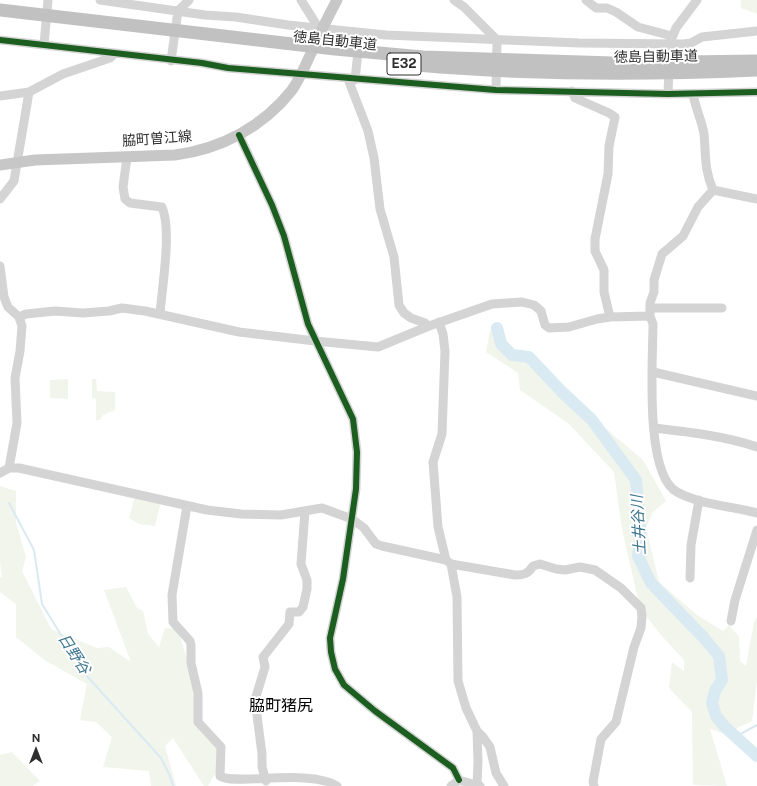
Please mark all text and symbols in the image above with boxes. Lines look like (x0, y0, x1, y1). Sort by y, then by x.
street label: 徳島自動車道 (292, 28, 378, 54)
street label: 徳島自動車道 (614, 48, 698, 66)
road number: E32 (387, 53, 421, 75)
street label: 脇町曽江線 (121, 128, 193, 150)
water label: 土井谷川 (628, 495, 650, 555)
water label: 日野谷 (54, 630, 94, 678)
district label: 脇町猪尻 (249, 696, 313, 716)
north arrow (16, 730, 56, 770)
text: N (32, 732, 40, 744)

